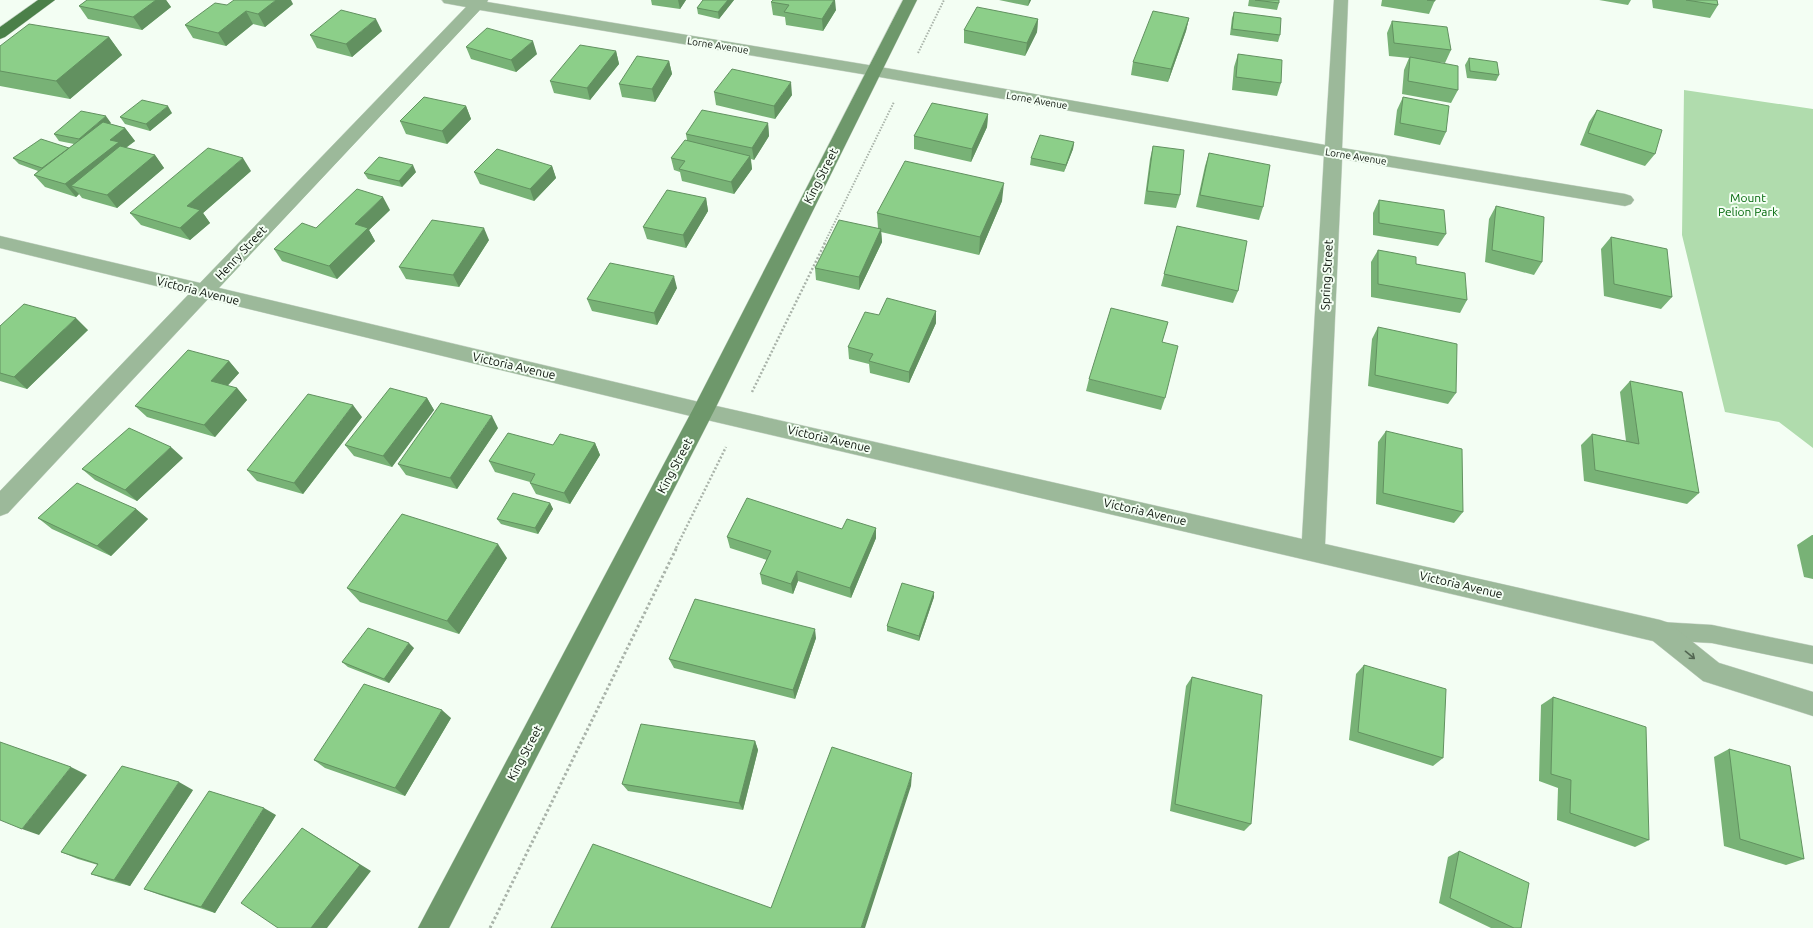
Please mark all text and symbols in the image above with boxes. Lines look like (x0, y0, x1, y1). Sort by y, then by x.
street label: Lorne Avenue (686, 35, 749, 56)
street label: Lorne Avenue (1005, 90, 1068, 111)
street label: King Street (801, 146, 840, 206)
street label: Lorne Avenue (1324, 146, 1387, 167)
park label: Mount Pelion Park (1718, 191, 1778, 218)
street label: Henry Street (212, 223, 269, 282)
street label: Spring Street (1318, 239, 1335, 311)
street label: Victoria Avenue (155, 274, 241, 307)
street label: Victoria Avenue (471, 350, 557, 381)
street label: Victoria Avenue (786, 423, 872, 454)
street label: King Street (655, 436, 695, 496)
street label: Victoria Avenue (1102, 496, 1188, 527)
street label: Victoria Avenue (1418, 569, 1504, 600)
one-way arrow (1685, 651, 1695, 660)
street label: King Street (505, 723, 545, 783)

